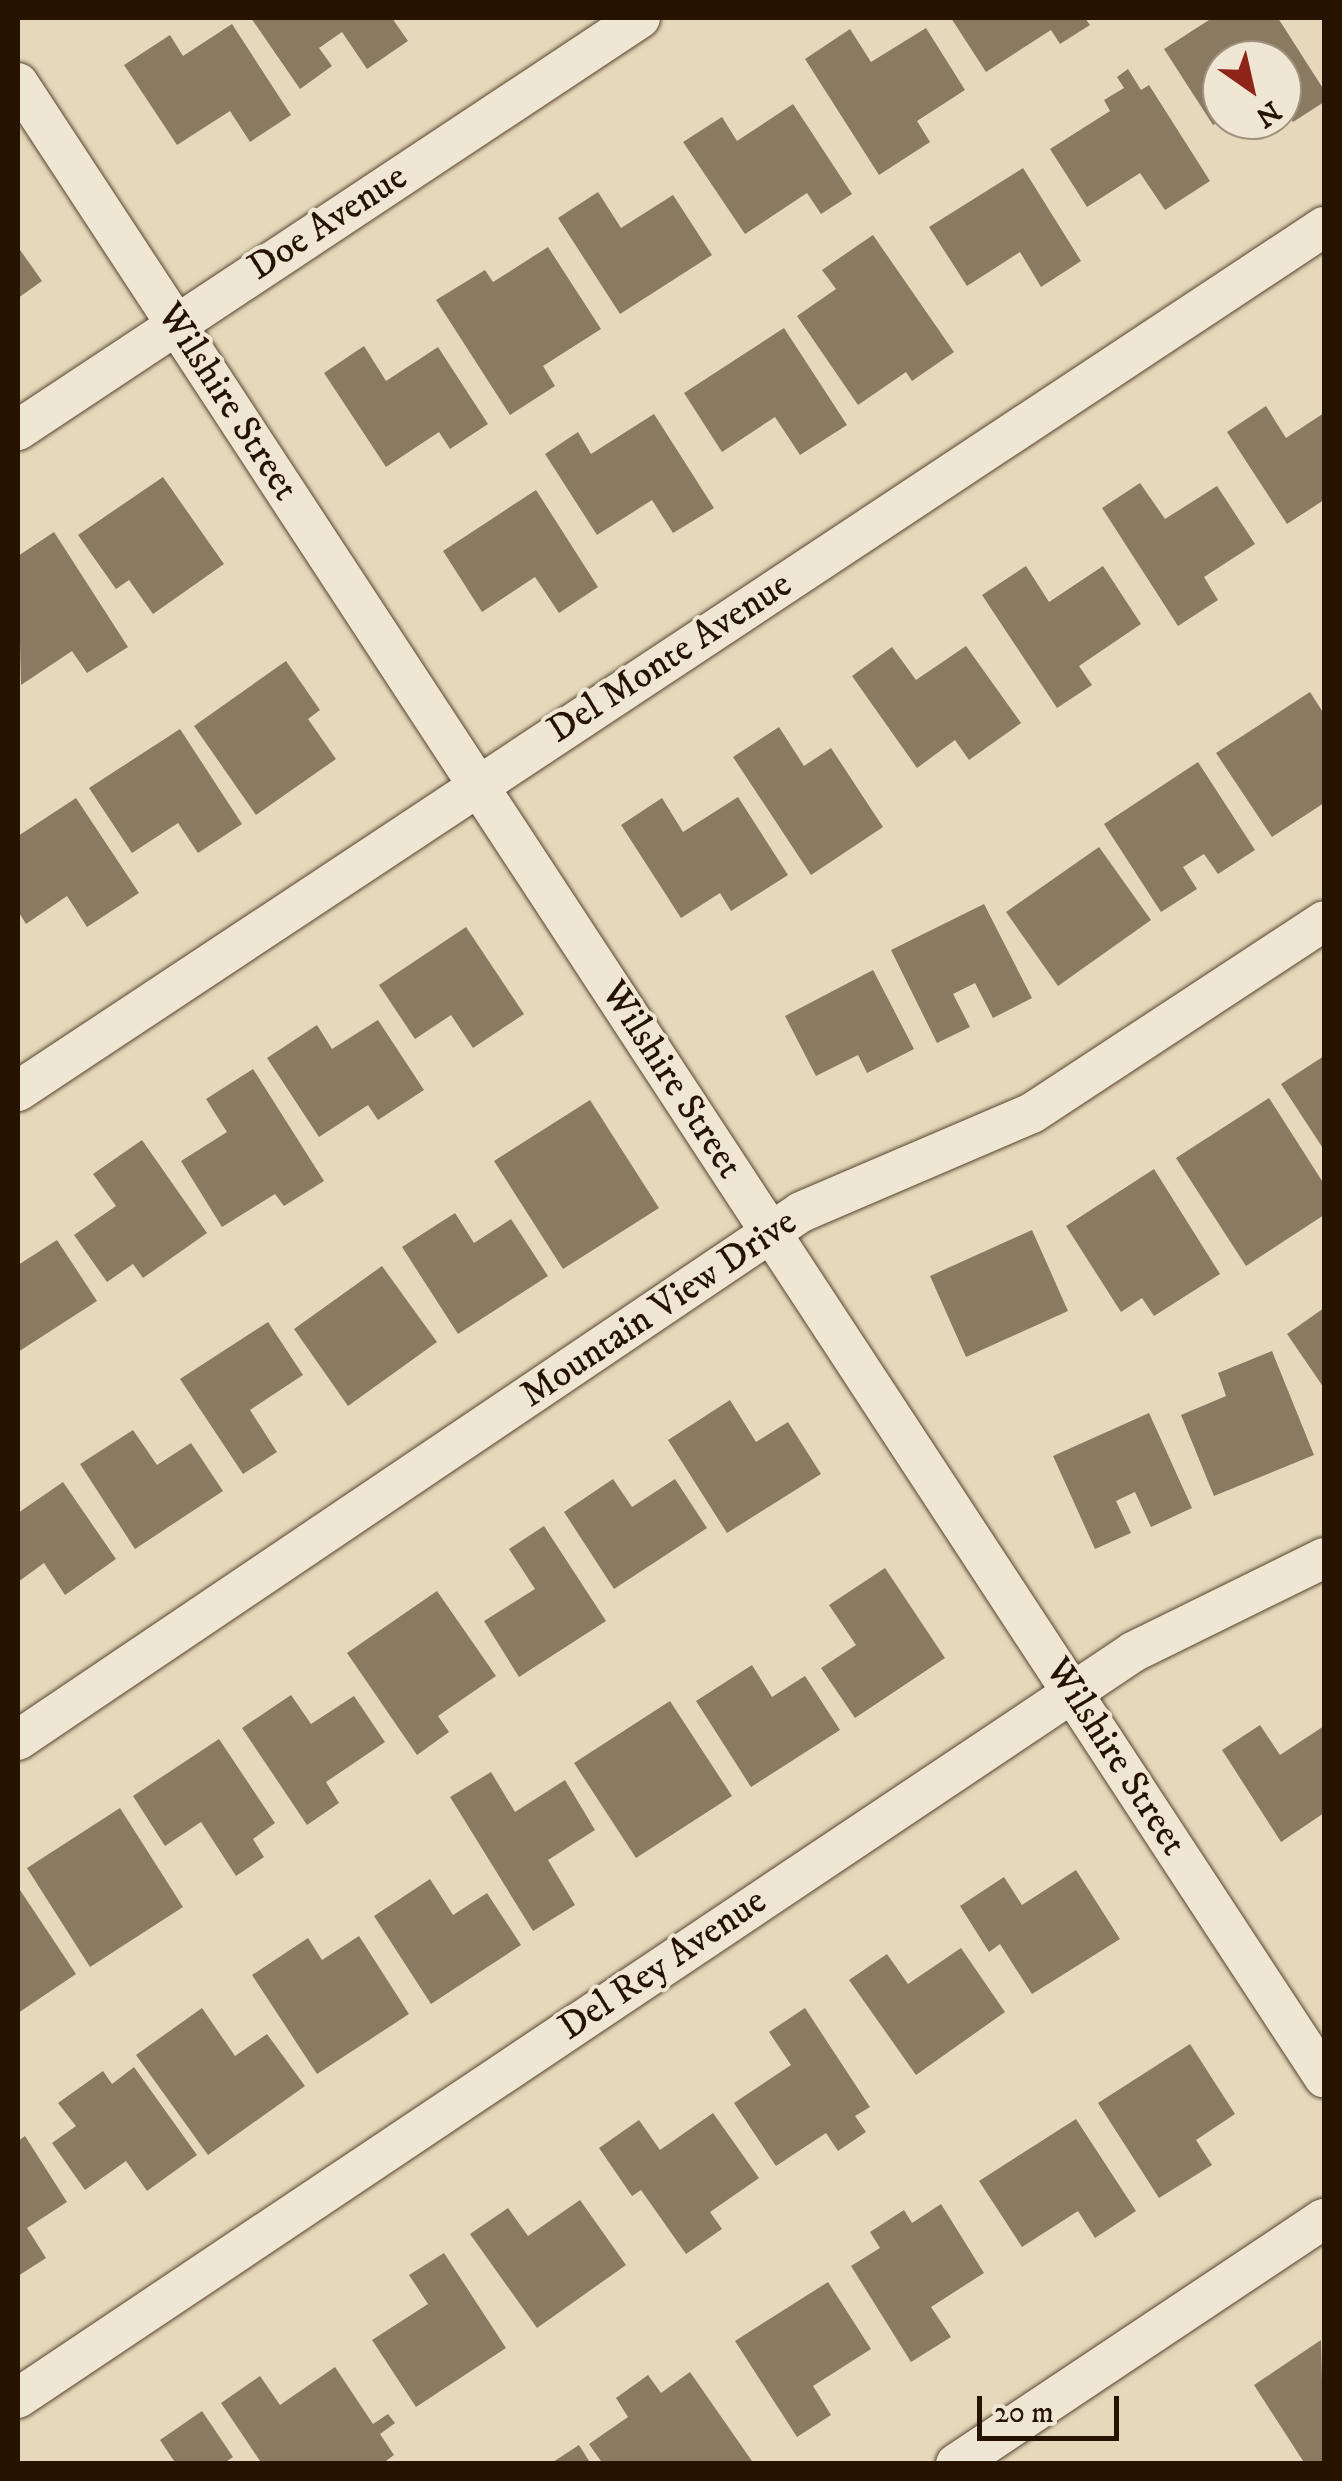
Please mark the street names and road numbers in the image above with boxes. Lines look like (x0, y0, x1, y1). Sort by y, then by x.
street label: Doe Avenue (240, 155, 416, 291)
street label: Wilshire Street (146, 295, 308, 509)
street label: Del Monte Avenue (540, 562, 800, 754)
street label: Wilshire Street (590, 973, 752, 1187)
street label: Mountain View Drive (512, 1200, 806, 1418)
street label: Wilshire Street (1034, 1650, 1196, 1864)
street label: Del Rey Avenue (551, 1879, 775, 2051)

